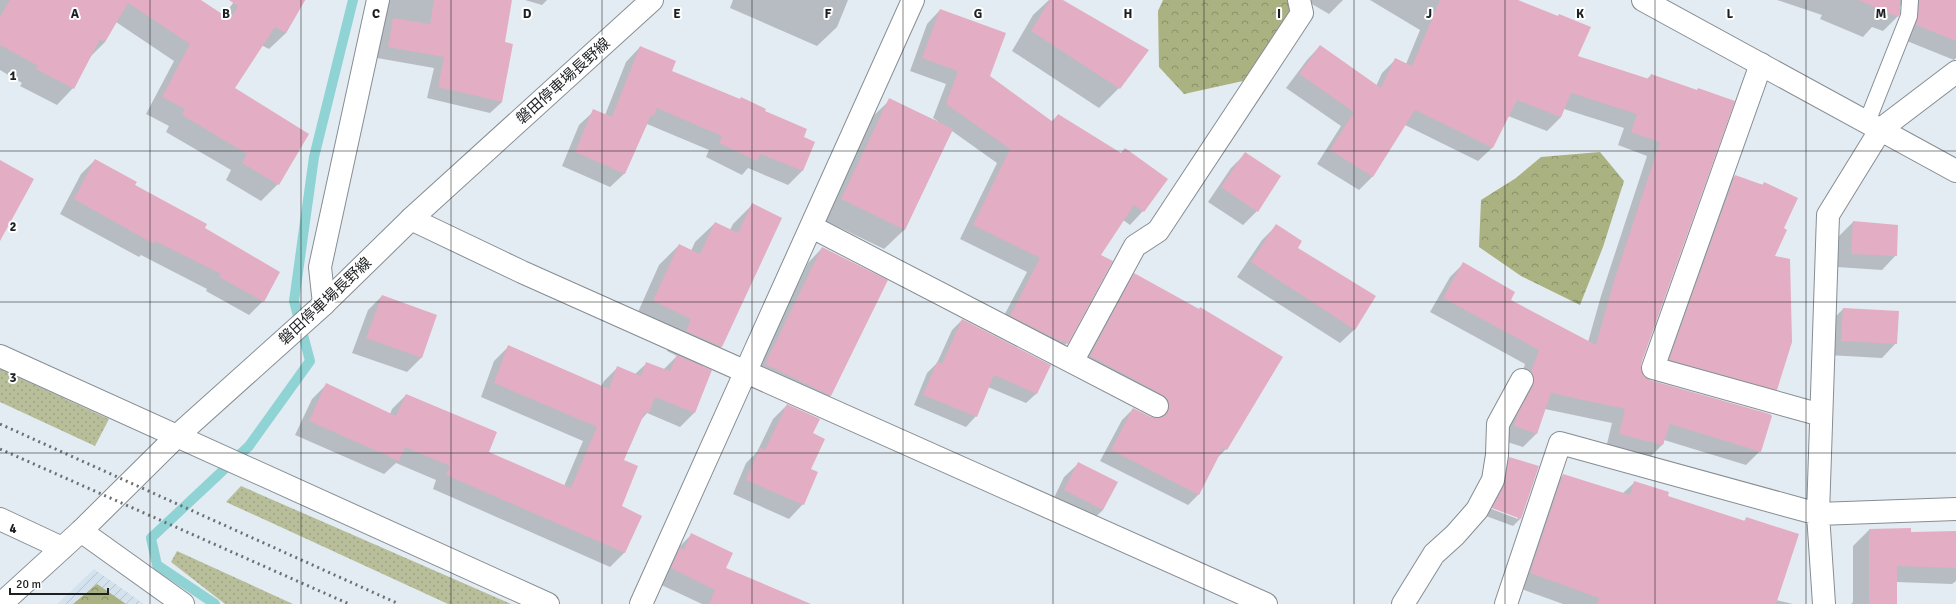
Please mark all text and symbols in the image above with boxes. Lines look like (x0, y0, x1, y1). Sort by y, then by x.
text: A (71, 6, 80, 22)
text: B (222, 6, 230, 22)
text: C (372, 6, 380, 22)
text: D (523, 6, 532, 22)
text: E (673, 6, 681, 22)
text: F (825, 6, 832, 22)
text: G (974, 6, 982, 22)
text: H (1124, 6, 1132, 22)
text: I (1277, 6, 1281, 22)
text: J (1426, 6, 1432, 22)
text: K (1576, 6, 1584, 22)
text: L (1727, 6, 1734, 22)
text: M (1876, 6, 1887, 22)
street label: 磐田停車場長野線 (512, 34, 614, 128)
text: 1 (9, 68, 17, 84)
text: 2 (9, 219, 17, 235)
street label: 磐田停車場長野線 (275, 253, 375, 349)
text: 3 (9, 370, 17, 386)
text: 4 (9, 521, 17, 537)
scale bar (10, 570, 108, 596)
text: 20 m (16, 577, 41, 592)

